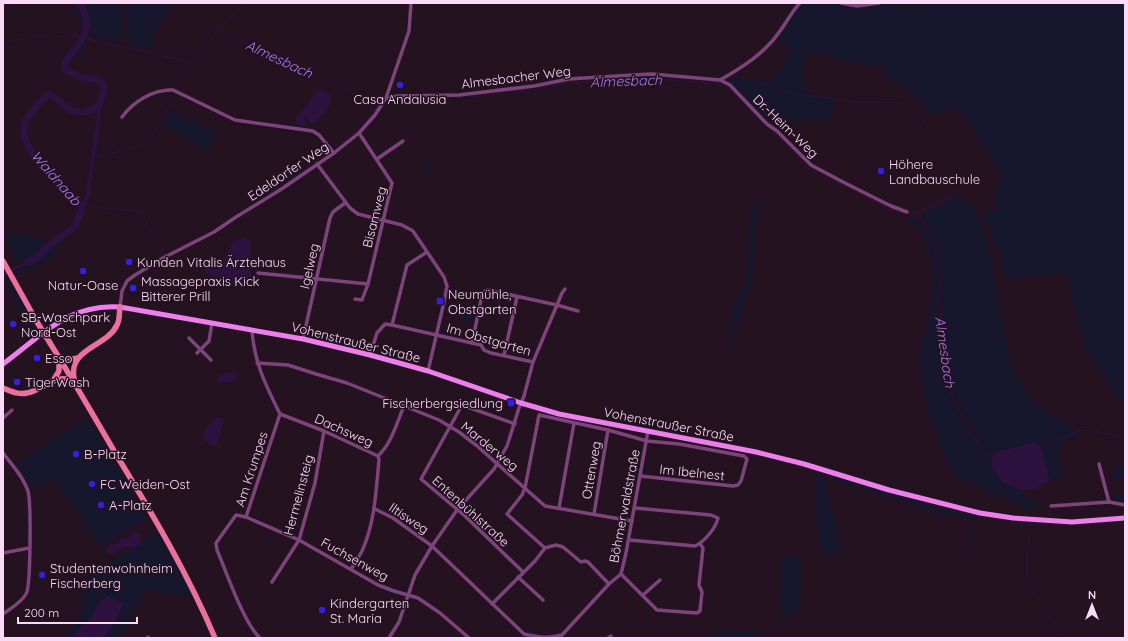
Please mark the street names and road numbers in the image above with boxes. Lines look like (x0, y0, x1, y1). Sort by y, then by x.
street label: Almesbacher Weg (460, 62, 572, 92)
street label: Dr.-Heim-Weg (750, 91, 822, 161)
street label: Edeldorfer Weg (245, 138, 331, 204)
street label: Bisamweg (359, 185, 389, 249)
street label: Igelweg (296, 242, 322, 290)
street label: Vohenstraußer Straße (290, 318, 422, 366)
street label: Im Obstgarten (445, 319, 533, 359)
street label: Vohenstraußer Straße (602, 404, 736, 444)
street label: Dachsweg (312, 410, 376, 450)
street label: Marderweg (458, 418, 522, 474)
street label: Am Krumpes (231, 429, 271, 509)
street label: Ottenweg (578, 440, 604, 500)
street label: Böhmerwaldstraße (605, 448, 643, 564)
street label: Hermelinsteig (280, 453, 316, 537)
street label: Im Ibelnest (659, 461, 725, 483)
street label: Entenbühlstraße (429, 472, 513, 550)
street label: Iltisweg (386, 499, 432, 537)
street label: Fuchsenweg (318, 534, 392, 584)

